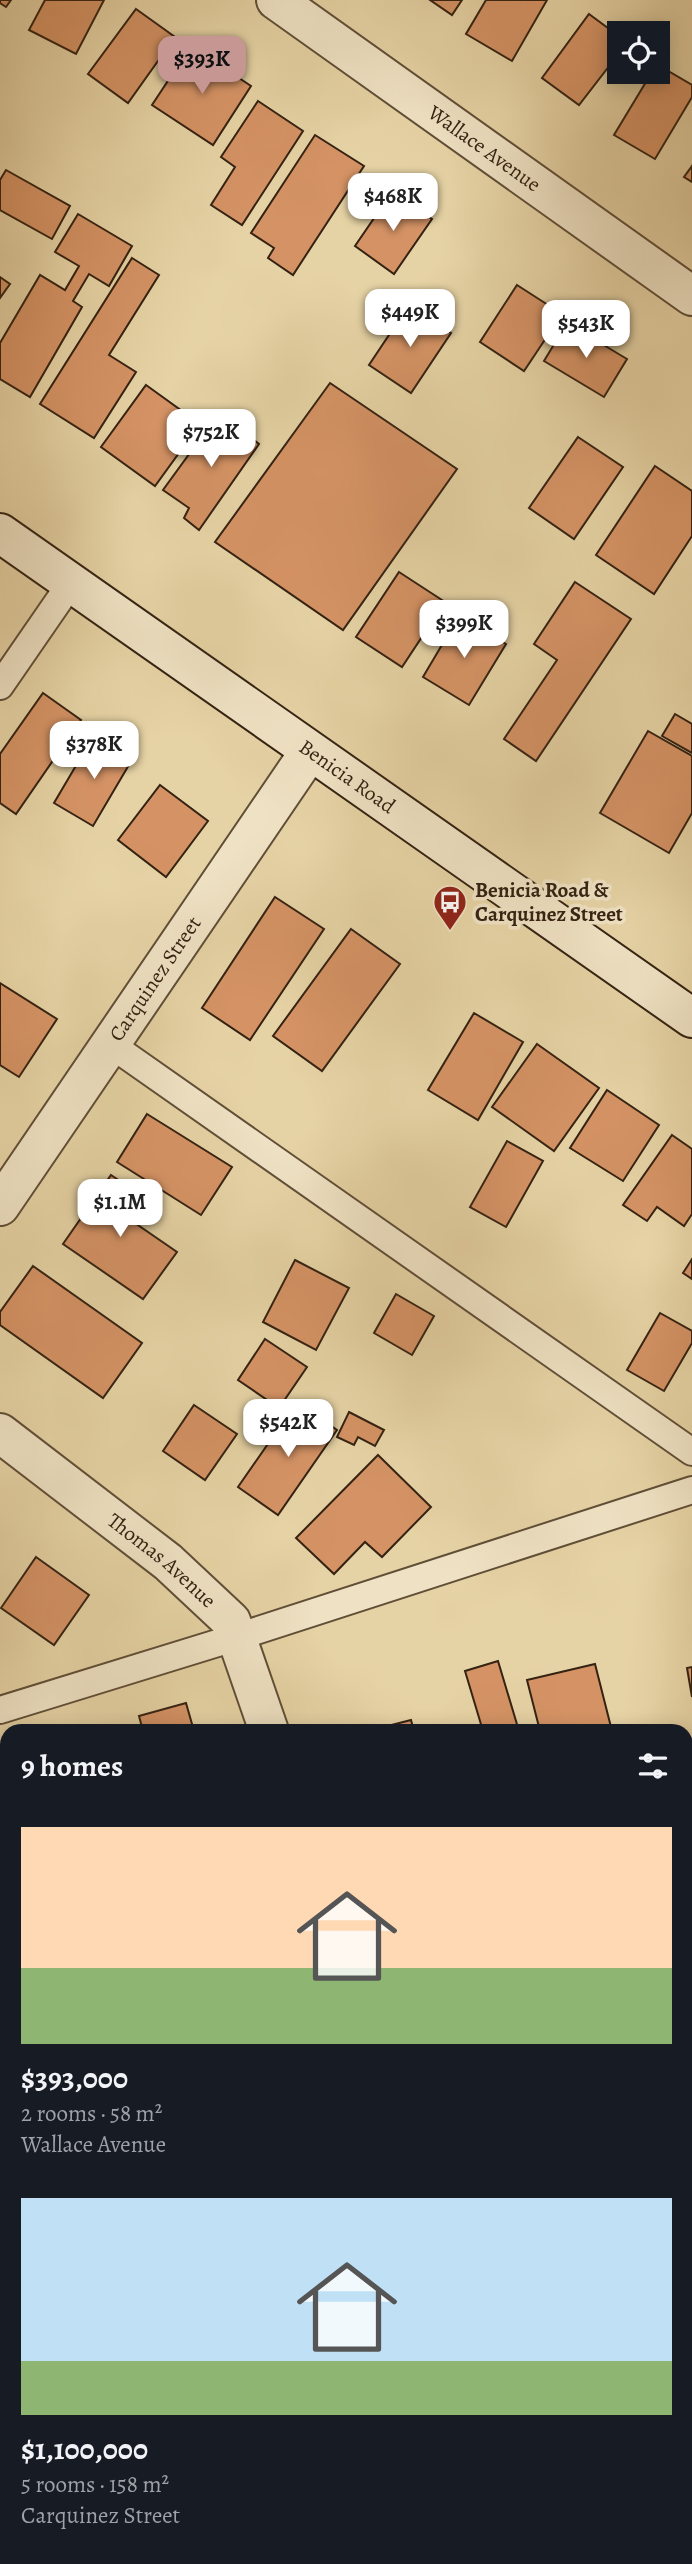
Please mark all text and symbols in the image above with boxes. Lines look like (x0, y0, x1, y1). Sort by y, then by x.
map controls (607, 21, 670, 84)
button: locate (607, 21, 670, 84)
pin: $393K (153, 36, 251, 96)
text: $393K (174, 43, 230, 74)
street label: Wallace Avenue (422, 98, 547, 198)
pin: $468K (344, 174, 442, 233)
text: $468K (364, 180, 422, 211)
pin: $449K (361, 290, 459, 349)
text: $449K (381, 296, 439, 327)
pin: $543K (537, 300, 635, 360)
text: $543K (558, 307, 614, 338)
pin: $752K (162, 410, 260, 469)
text: $752K (183, 416, 239, 447)
pin: $399K (415, 600, 513, 660)
text: $399K (435, 607, 493, 638)
pin: $378K (45, 722, 143, 781)
text: $378K (66, 728, 122, 759)
street label: Benicia Road (293, 733, 402, 820)
place label: Benicia Road & Carquinez Street (475, 876, 623, 928)
bus stop icon: Benicia Road & Carquinez Street (431, 883, 469, 932)
street label: Carquinez Street (102, 911, 207, 1047)
pin: $1.1M (71, 1180, 169, 1239)
text: $1.1M (94, 1186, 146, 1217)
pin: $542K (239, 1400, 337, 1459)
text: $542K (259, 1406, 317, 1437)
street label: Thomas Avenue (102, 1507, 222, 1614)
text: 9 homes (21, 1746, 123, 1786)
icon: filters (634, 1747, 672, 1785)
icon: home (284, 1873, 410, 1999)
text: $393,000 (21, 2058, 128, 2098)
text: 2 rooms · 58 m² (21, 2098, 162, 2129)
text: Wallace Avenue (21, 2129, 166, 2160)
icon: home (284, 2244, 410, 2370)
text: $1,100,000 (21, 2429, 148, 2469)
text: 5 rooms · 158 m² (21, 2469, 169, 2500)
text: Carquinez Street (21, 2500, 180, 2531)

